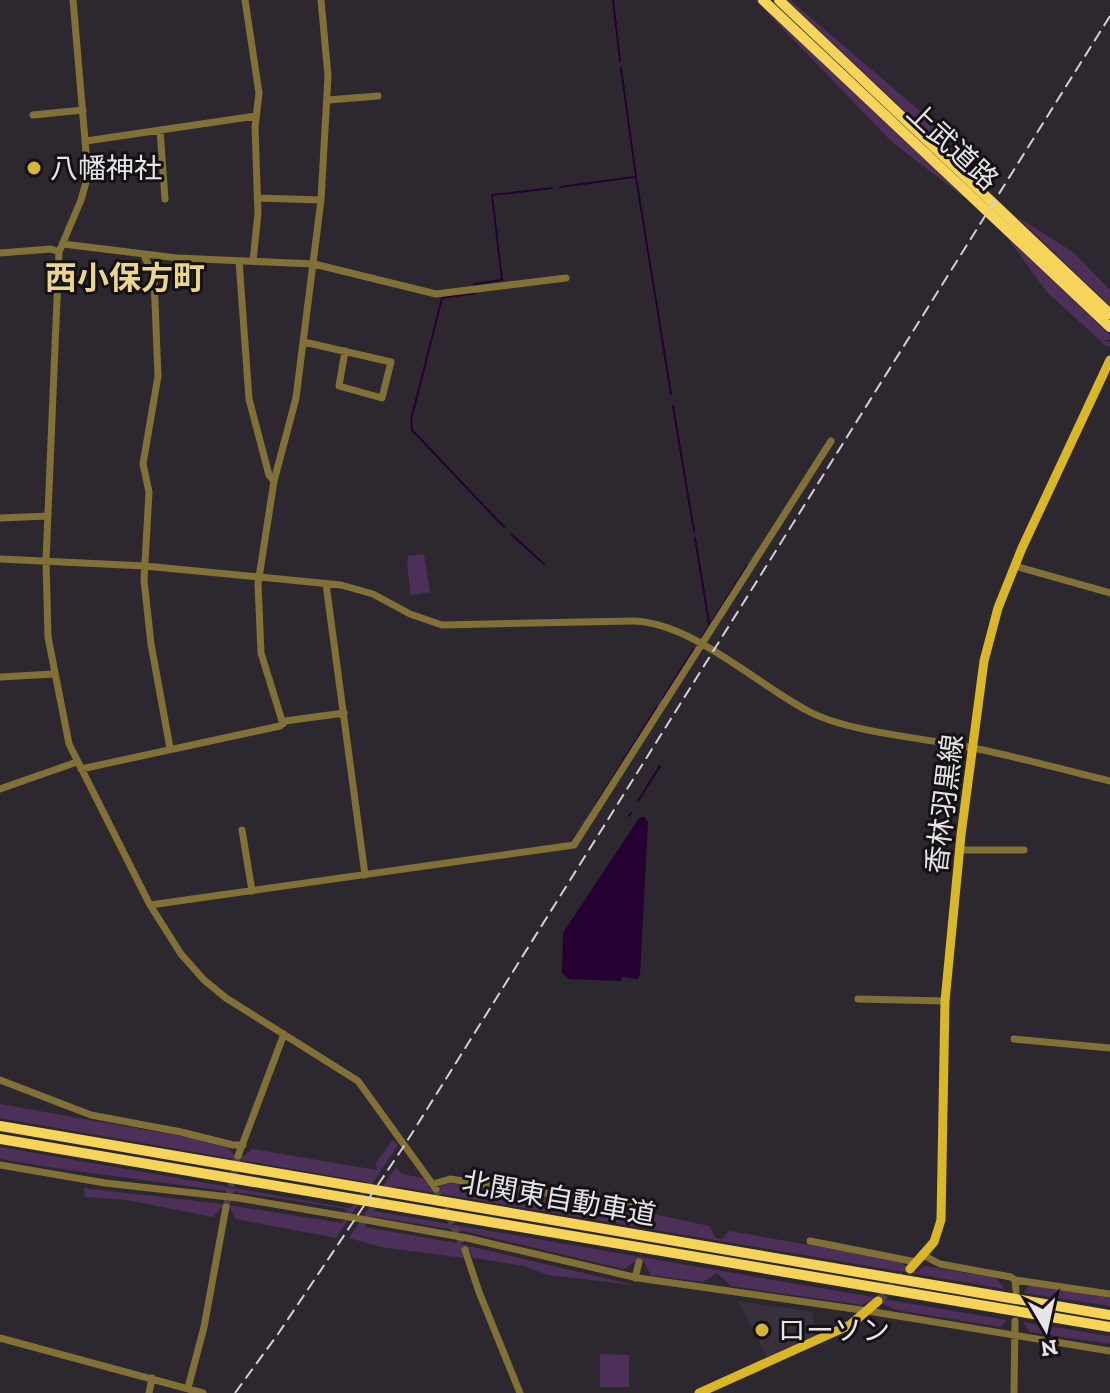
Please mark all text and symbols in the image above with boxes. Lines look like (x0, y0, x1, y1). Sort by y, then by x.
street label: 上武道路 (900, 96, 1005, 197)
place label: 八幡神社 (50, 152, 162, 185)
marker: 八幡神社 (25, 159, 43, 177)
district label: 西小保方町 (45, 259, 205, 297)
street label: 香林羽黒線 (920, 733, 969, 876)
street label: 北関東自動車道 (460, 1165, 658, 1232)
north arrow (1006, 1289, 1086, 1369)
place label: ローソン (778, 1314, 890, 1347)
marker: ローソン (753, 1321, 771, 1339)
text: N (1038, 1334, 1059, 1363)

